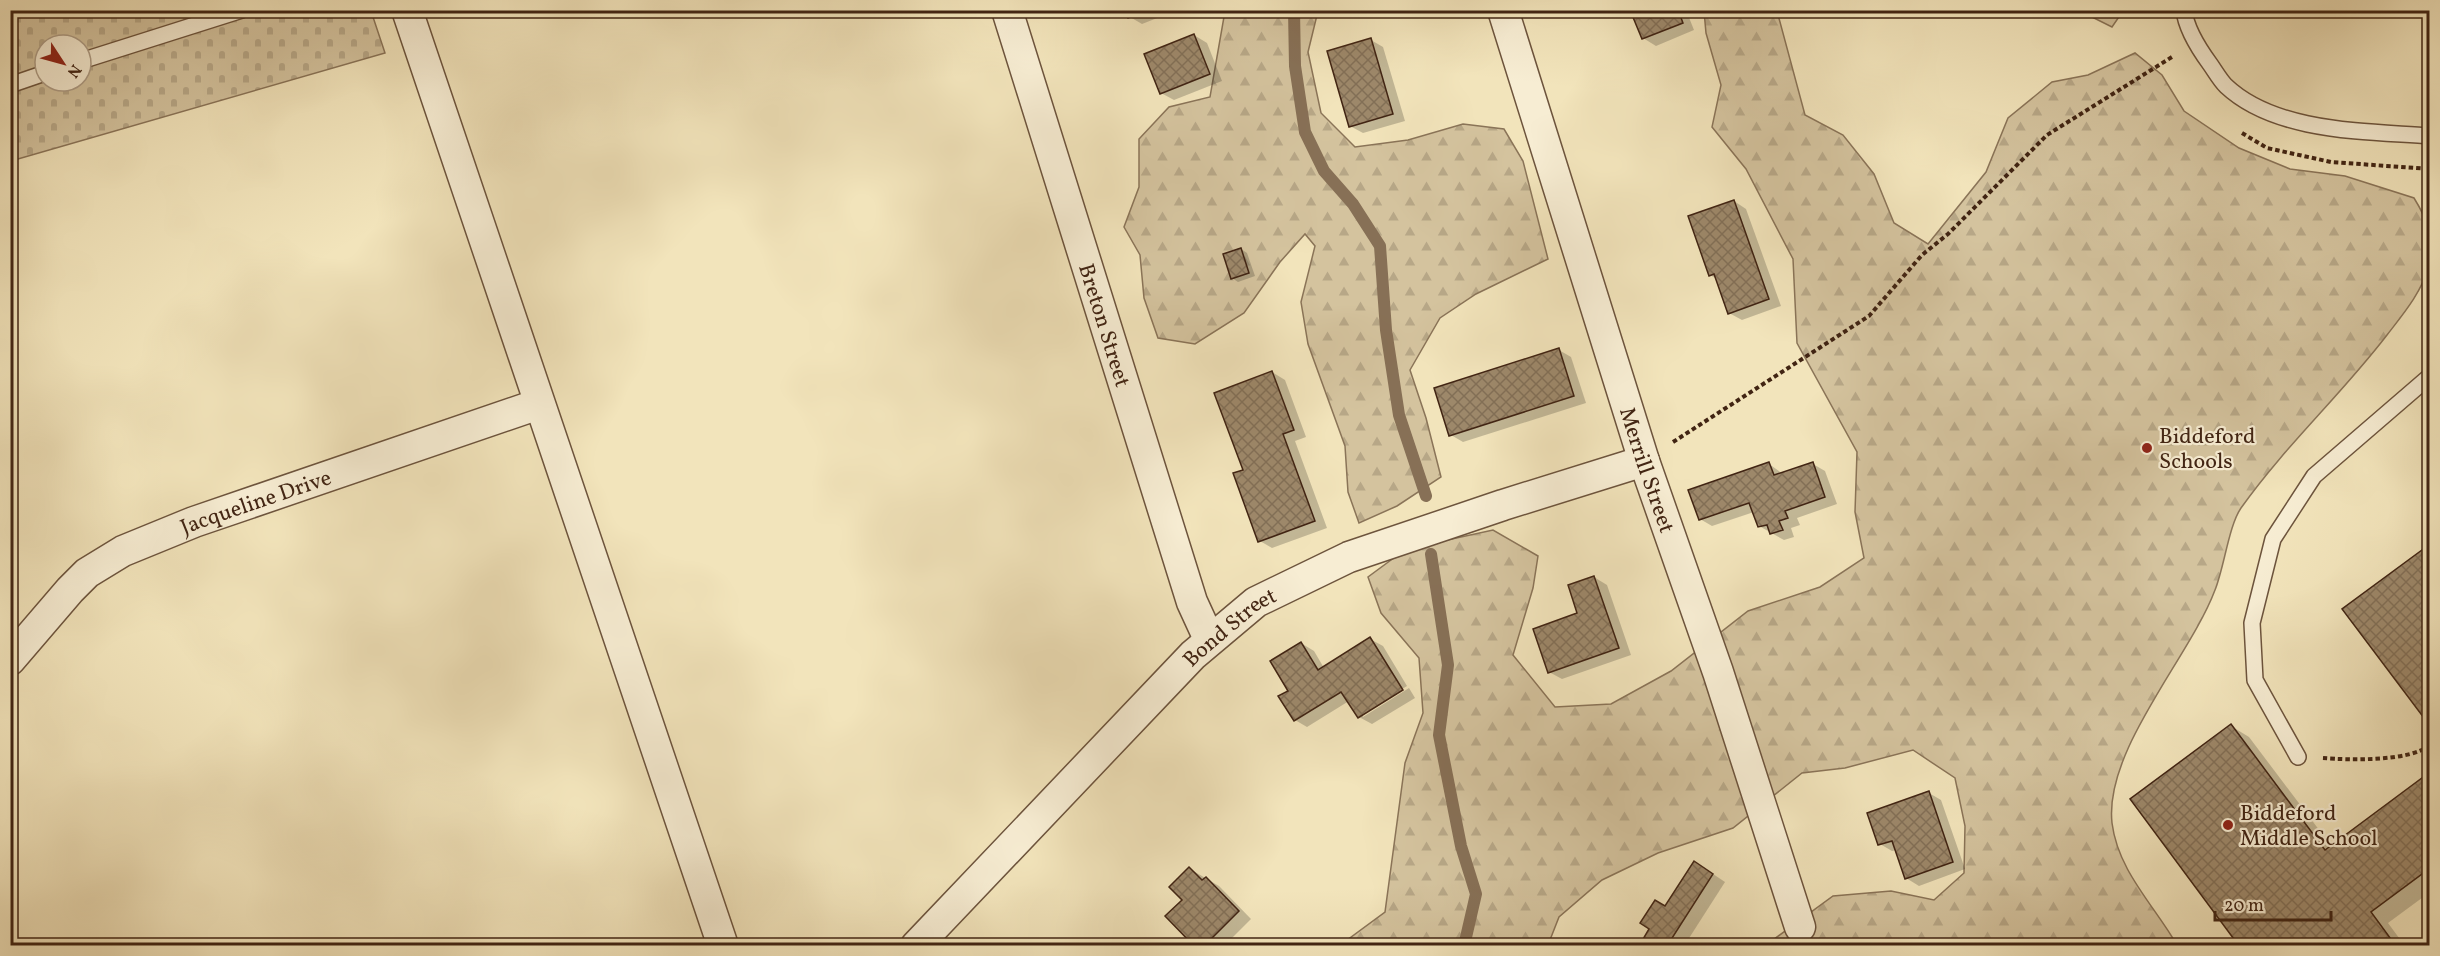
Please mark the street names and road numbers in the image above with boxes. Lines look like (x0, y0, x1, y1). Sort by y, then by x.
street label: Breton Street (1069, 260, 1137, 392)
street label: Merrill Street (1610, 404, 1681, 538)
street label: Jacqueline Drive (176, 463, 336, 544)
street label: Bond Street (1176, 581, 1283, 675)

